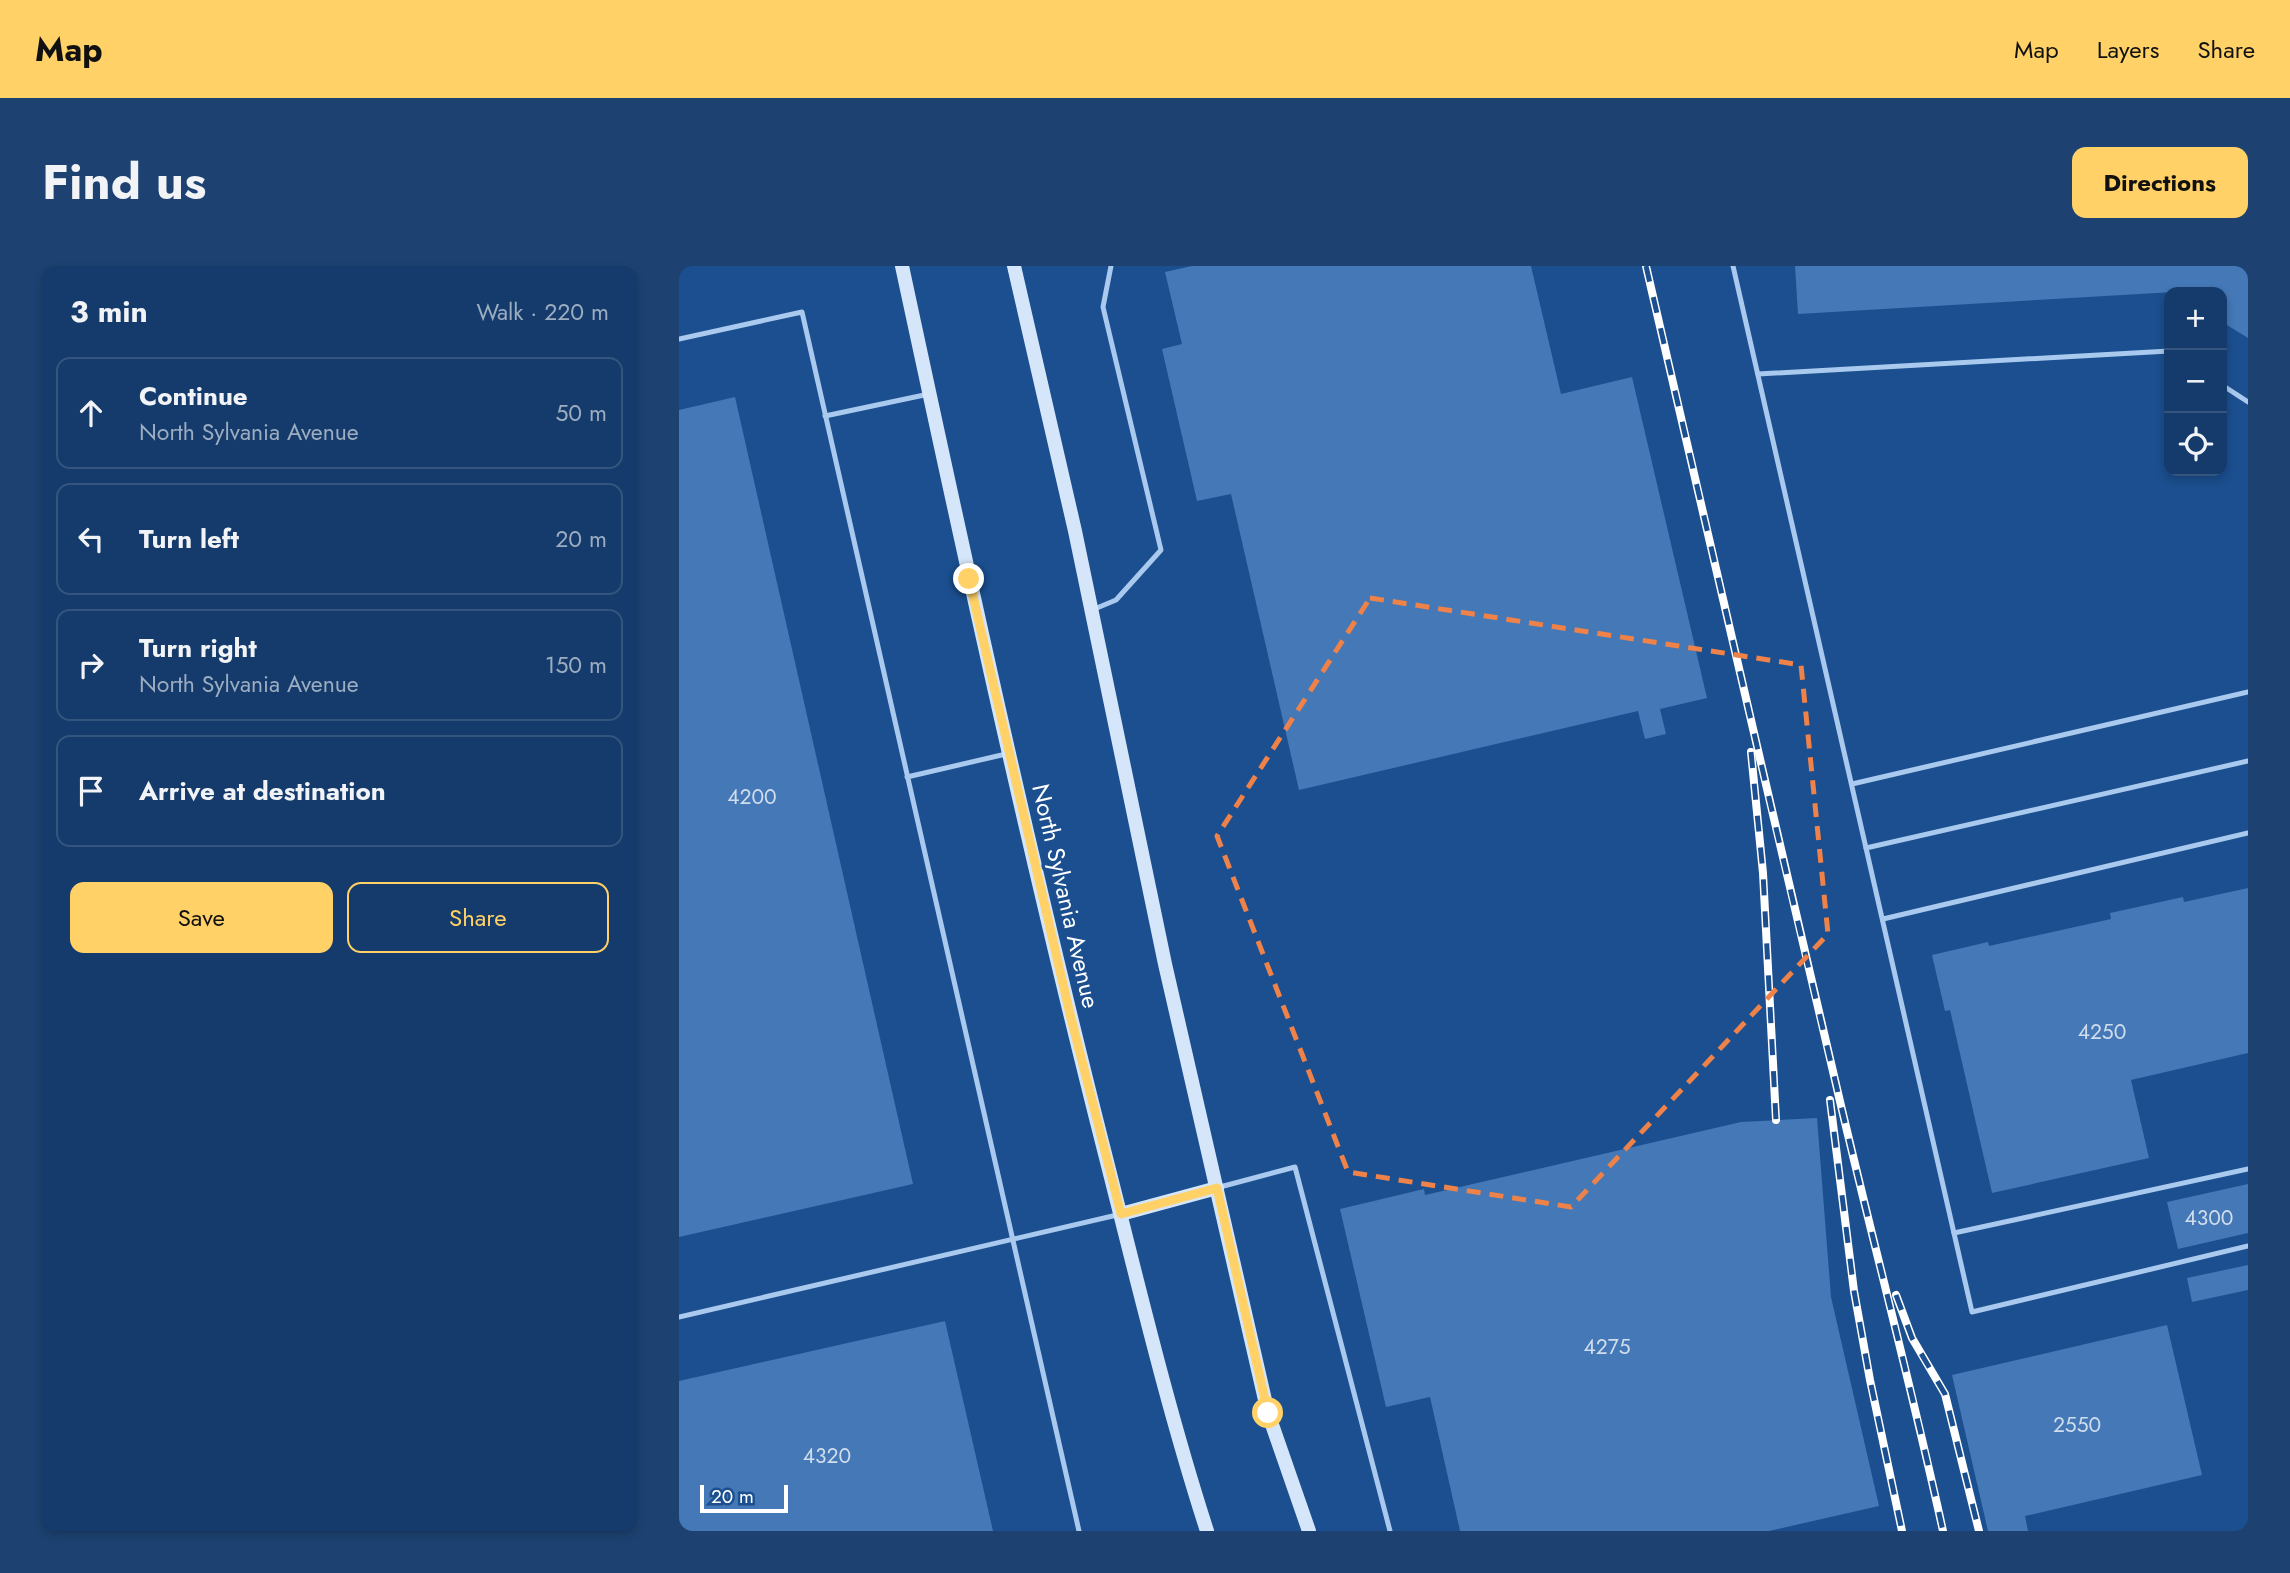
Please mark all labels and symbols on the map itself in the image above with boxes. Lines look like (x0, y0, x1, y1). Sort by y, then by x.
route end (953, 563, 984, 594)
street label: North Sylvania Avenue (1023, 780, 1109, 1012)
house number: 4200 (727, 782, 777, 812)
house number: 4250 (2078, 1017, 2126, 1047)
house number: 4300 (2185, 1203, 2233, 1233)
house number: 4275 (1583, 1332, 1631, 1362)
route start (1252, 1397, 1283, 1428)
house number: 2550 (2053, 1410, 2101, 1440)
house number: 4320 (803, 1441, 851, 1471)
scale bar (700, 1482, 787, 1514)

